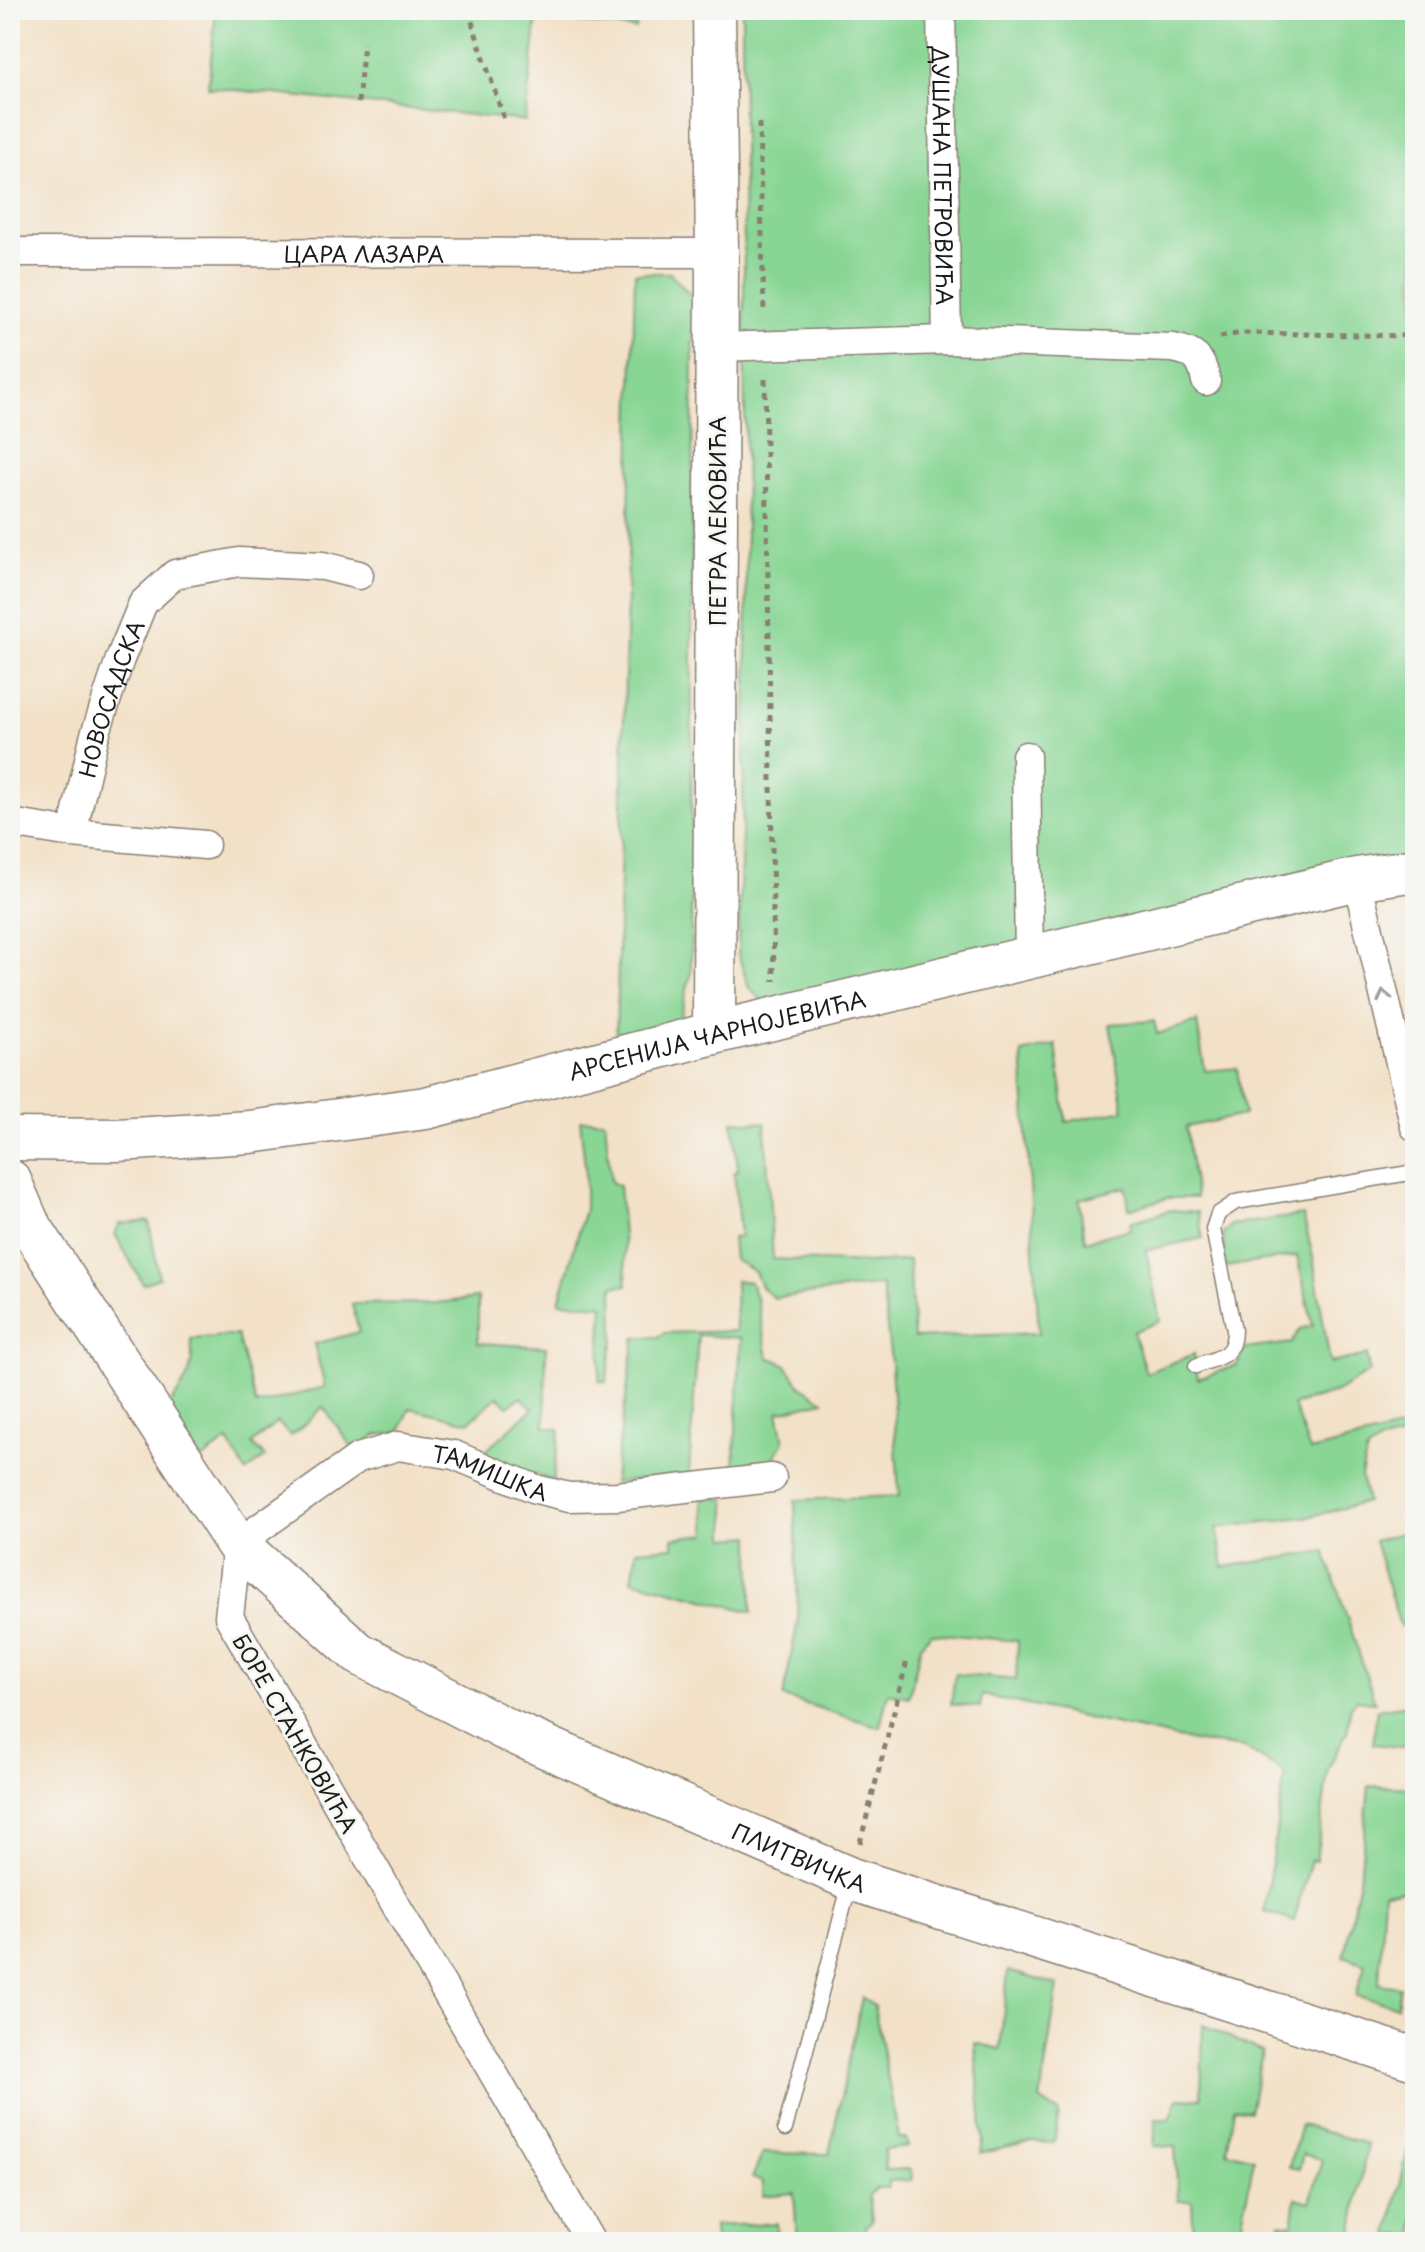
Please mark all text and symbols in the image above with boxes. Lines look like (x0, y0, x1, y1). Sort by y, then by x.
street label: ДУШАНА ПЕТРОВИЋА (925, 45, 963, 306)
street label: ЦАРА ЛАЗАРА (284, 236, 444, 269)
street label: ПЕТРА ЛЕКОВИЋА (700, 416, 733, 626)
street label: НОВОСАДСКА (69, 614, 151, 781)
street label: АРСЕНИЈА ЧАРНОЈЕВИЋА (565, 981, 869, 1087)
one-way arrow (1377, 990, 1394, 1004)
street label: ТАМИШКА (430, 1435, 551, 1508)
street label: БОРЕ СТАНКОВИЋА (225, 1627, 367, 1839)
street label: ПЛИТВИЧКА (727, 1813, 871, 1899)

